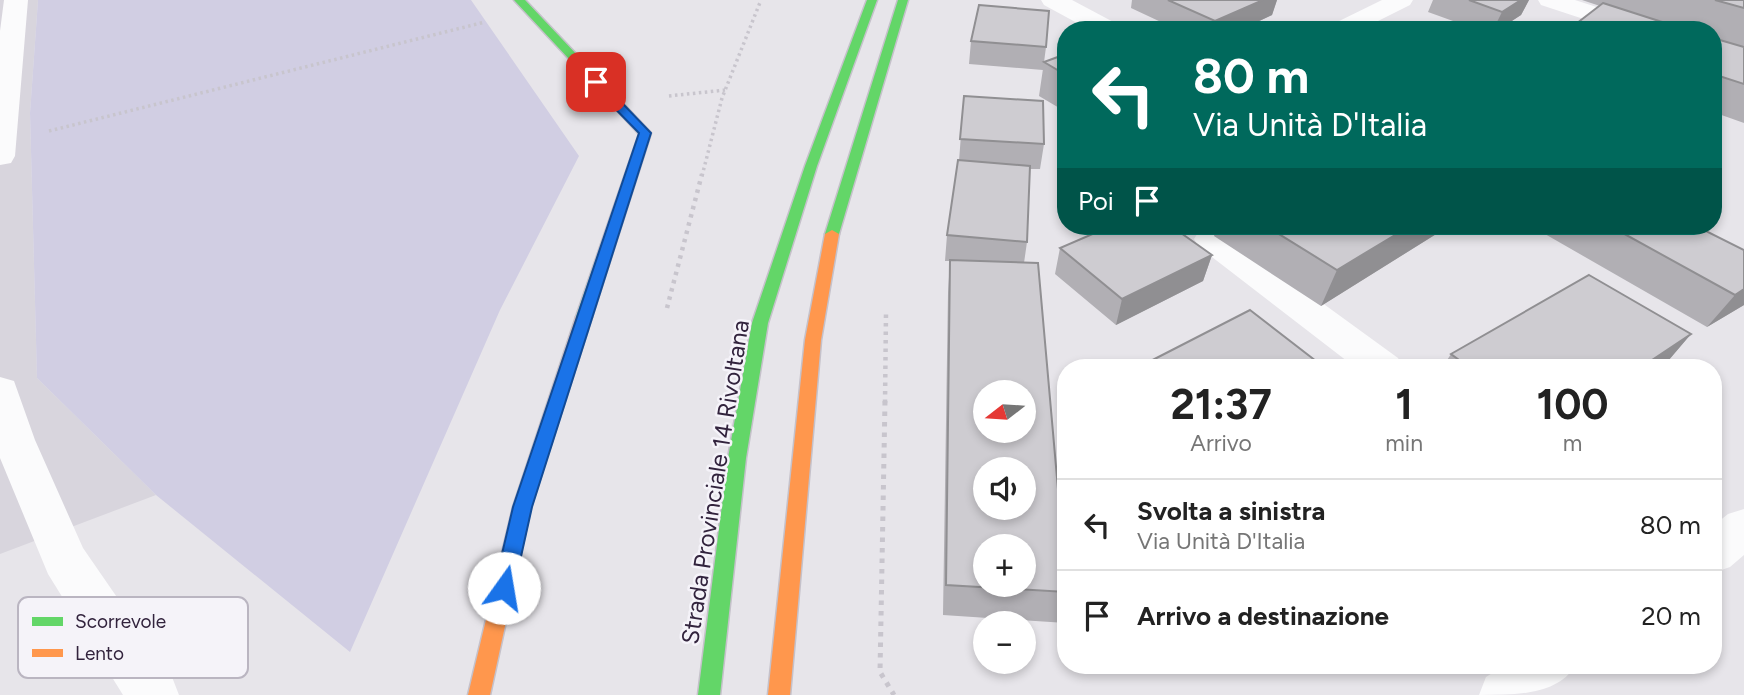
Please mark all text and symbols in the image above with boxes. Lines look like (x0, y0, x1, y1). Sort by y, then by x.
text: 80 m (1193, 46, 1309, 105)
icon: left (1078, 49, 1169, 140)
pin (566, 52, 626, 112)
icon: arrive (577, 63, 615, 101)
text: Via Unità D'Italia (1193, 106, 1427, 144)
icon: arrive (1128, 182, 1166, 220)
text: Poi (1078, 185, 1114, 217)
street label: Strada Provinciale 14 Rivoltana (675, 318, 755, 646)
text: 21:37 (1170, 379, 1272, 430)
text: 1 (1395, 379, 1413, 430)
text: 100 (1536, 379, 1609, 430)
north arrow (973, 380, 1036, 443)
map controls (973, 380, 1036, 674)
text: Arrivo (1190, 429, 1252, 457)
text: min (1385, 429, 1423, 457)
text: m (1563, 429, 1582, 457)
button: sound (973, 457, 1036, 520)
text: Svolta a sinistra (1137, 495, 1325, 527)
icon: left (1078, 506, 1116, 544)
text: 80 m (1640, 509, 1701, 541)
text: Via Unità D'Italia (1137, 527, 1305, 555)
button: + (973, 534, 1036, 597)
position arrow (467, 551, 541, 625)
legend (18, 597, 248, 678)
icon: arrive (1078, 597, 1116, 635)
text: Arrivo a destinazione (1137, 600, 1389, 632)
text: 20 m (1641, 600, 1701, 632)
text: Scorrevole (75, 610, 166, 633)
button: − (973, 611, 1036, 674)
text: Lento (75, 642, 124, 665)

